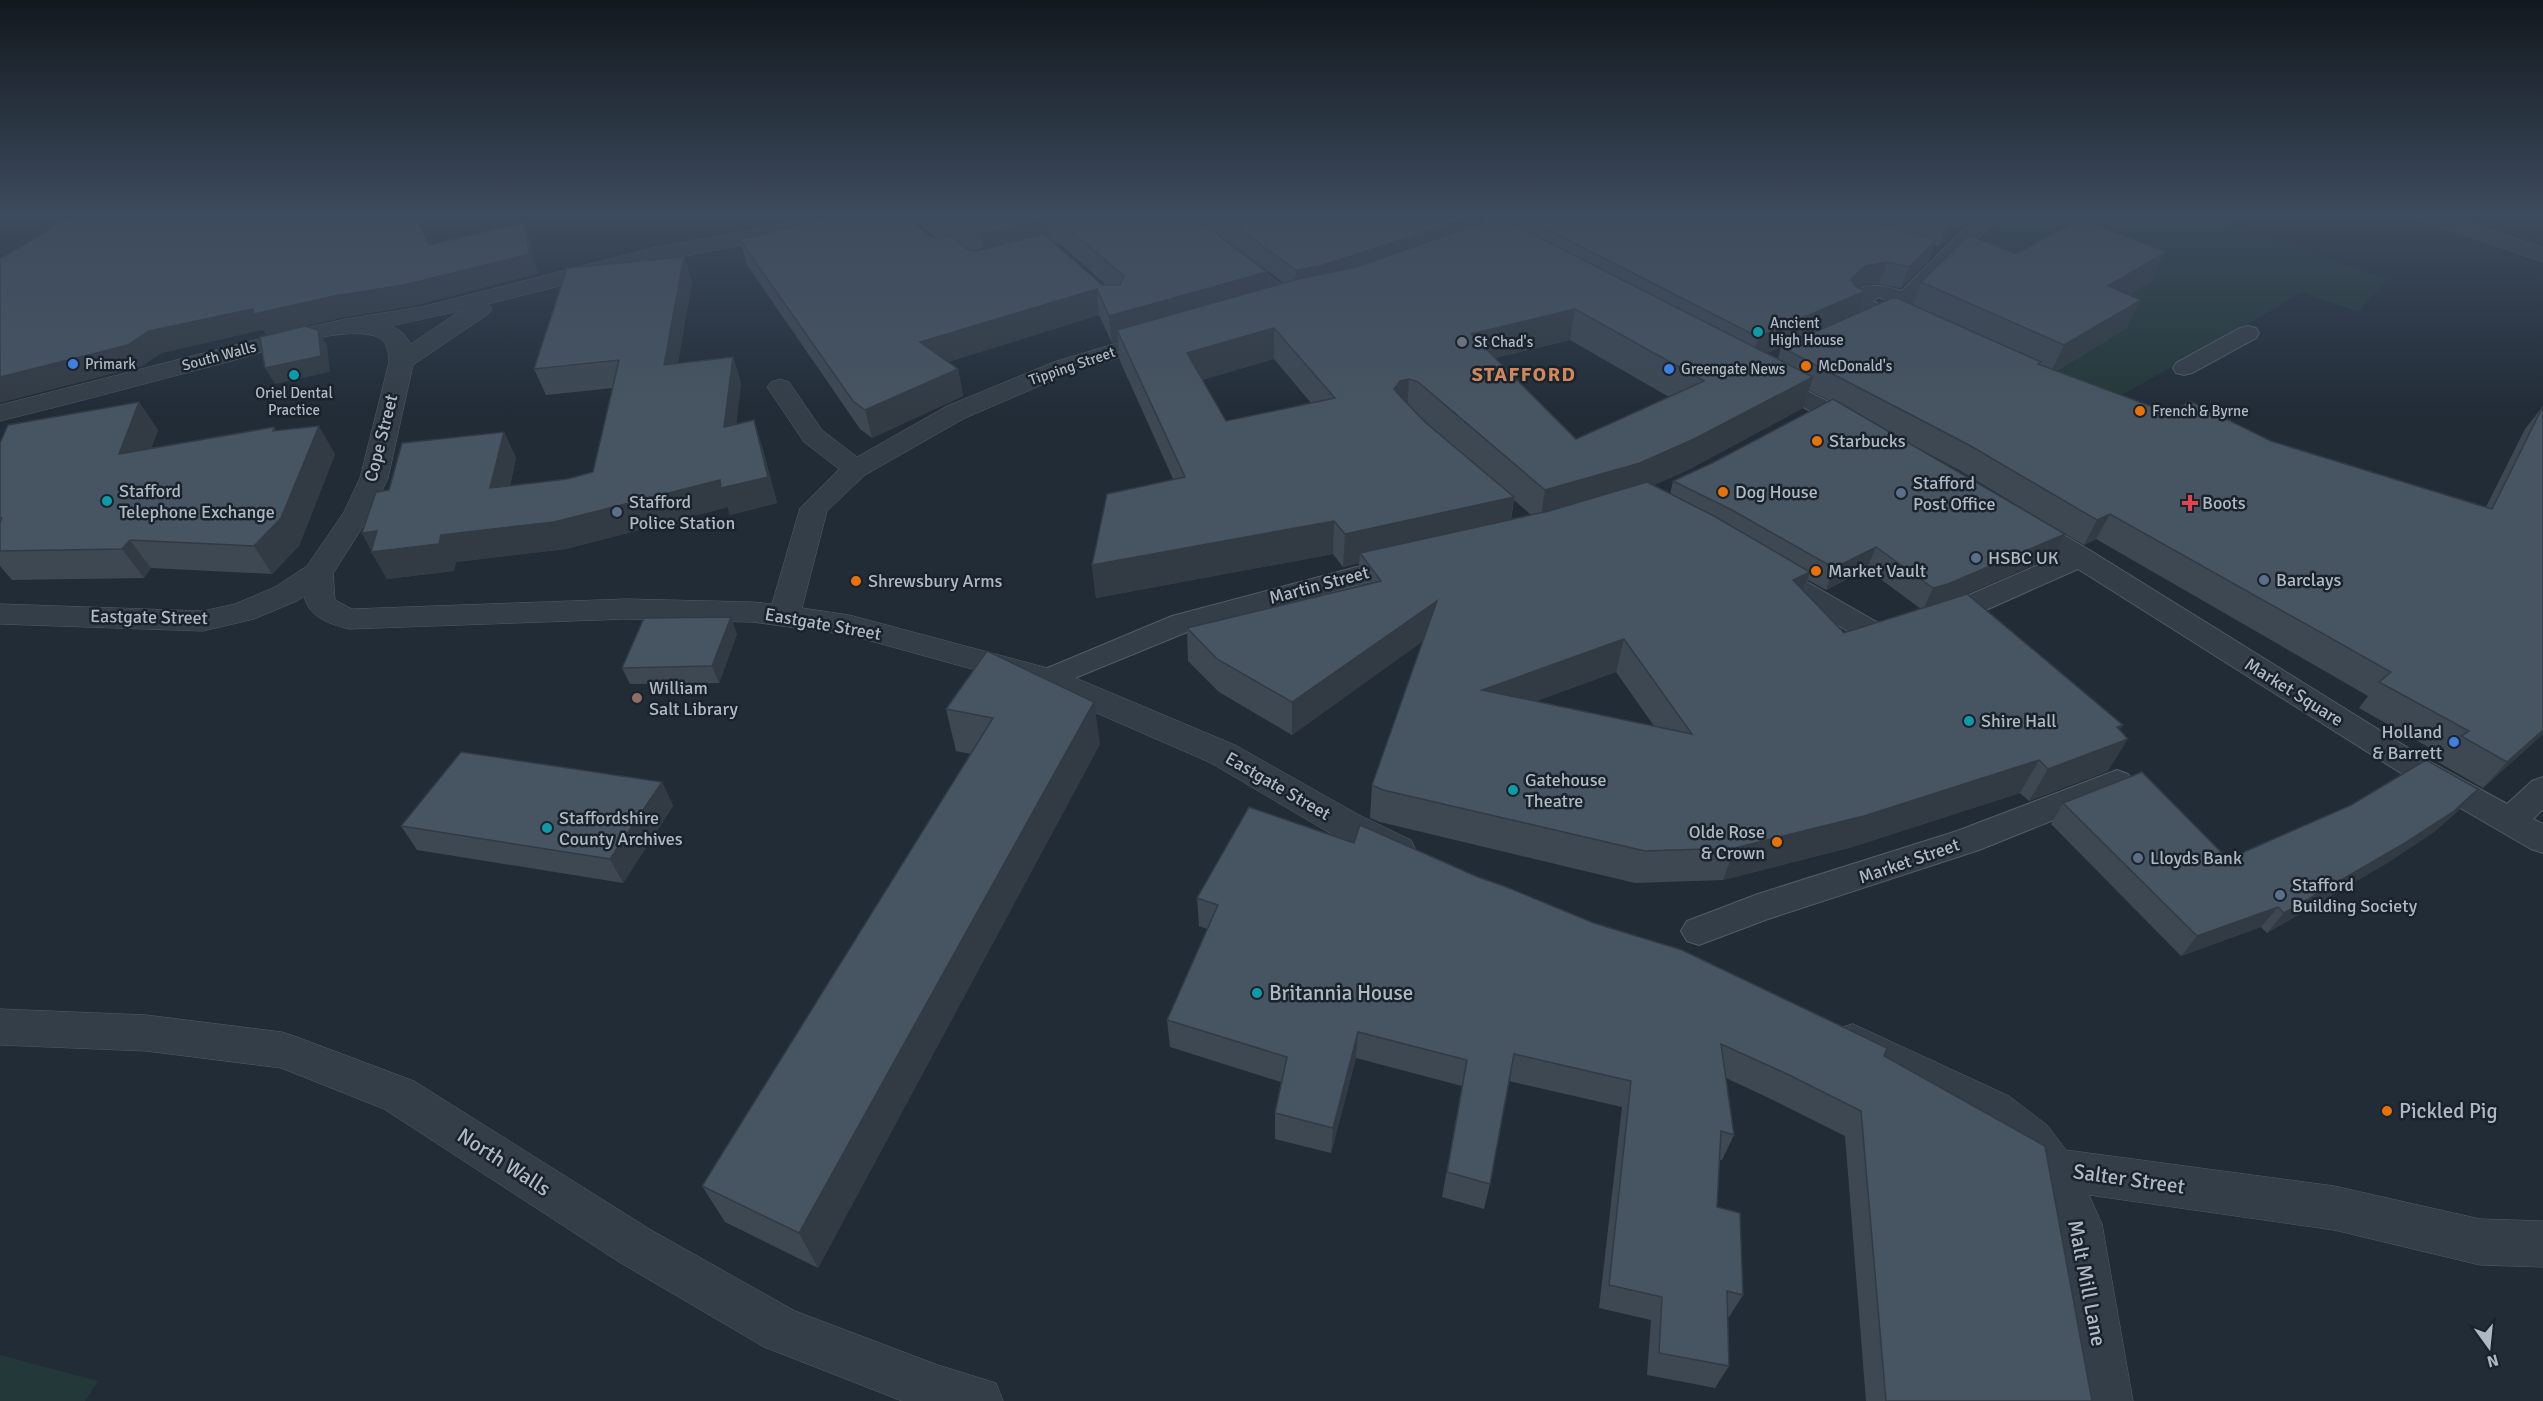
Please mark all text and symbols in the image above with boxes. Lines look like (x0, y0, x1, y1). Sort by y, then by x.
place label: Ancient High House (1770, 314, 1844, 349)
marker: Ancient High House (1751, 325, 1765, 339)
place label: St Chad's (1474, 333, 1534, 351)
marker: St Chad's (1455, 335, 1469, 349)
street label: South Walls (180, 337, 258, 375)
street label: Tipping Street (1027, 343, 1117, 389)
place label: Primark (85, 355, 136, 373)
marker: Primark (66, 357, 80, 371)
place label: McDonald's (1818, 357, 1893, 375)
marker: McDonald's (1799, 359, 1813, 373)
place label: Greengate News (1681, 360, 1786, 378)
district label: STAFFORD (1472, 362, 1576, 387)
marker: Greengate News (1662, 362, 1676, 376)
marker: Oriel Dental Practice (287, 368, 301, 382)
place label: Oriel Dental Practice (255, 384, 333, 419)
street label: Cope Street (359, 392, 403, 484)
place label: French & Byrne (2152, 402, 2249, 420)
marker: French & Byrne (2133, 404, 2147, 418)
place label: Starbucks (1829, 430, 1906, 452)
marker: Starbucks (1810, 434, 1824, 448)
place label: Stafford Post Office (1913, 472, 1995, 515)
place label: Stafford Telephone Exchange (119, 480, 275, 523)
place label: Dog House (1735, 481, 1818, 503)
marker: Dog House (1716, 485, 1730, 499)
marker: Stafford Post Office (1894, 486, 1908, 500)
place label: Stafford Police Station (629, 491, 735, 534)
place label: Boots (2202, 492, 2246, 514)
marker: Stafford Telephone Exchange (100, 494, 114, 508)
marker: Boots (2183, 496, 2197, 510)
marker: Stafford Police Station (610, 505, 624, 519)
place label: HSBC UK (1988, 547, 2059, 569)
marker: HSBC UK (1969, 551, 1983, 565)
place label: Market Vault (1828, 560, 1926, 582)
street label: Martin Street (1267, 561, 1371, 609)
marker: Market Vault (1809, 564, 1823, 578)
place label: Barclays (2276, 569, 2341, 591)
place label: Shrewsbury Arms (868, 570, 1003, 592)
marker: Barclays (2257, 573, 2271, 587)
marker: Shrewsbury Arms (849, 574, 863, 588)
street label: Eastgate Street (763, 603, 883, 645)
street label: Eastgate Street (90, 605, 208, 629)
street label: Market Square (2241, 653, 2347, 731)
place label: William Salt Library (649, 677, 739, 720)
marker: William Salt Library (630, 691, 644, 705)
place label: Shire Hall (1981, 710, 2057, 732)
marker: Shire Hall (1962, 714, 1976, 728)
place label: Holland & Barrett (2372, 721, 2442, 764)
marker: Holland & Barrett (2447, 735, 2461, 749)
street label: Eastgate Street (1222, 747, 1334, 825)
place label: Gatehouse Theatre (1525, 769, 1607, 812)
marker: Gatehouse Theatre (1506, 783, 1520, 797)
place label: Staffordshire County Archives (559, 807, 683, 850)
marker: Staffordshire County Archives (540, 821, 554, 835)
place label: Olde Rose & Crown (1689, 821, 1765, 864)
street label: Market Street (1856, 833, 1962, 889)
marker: Olde Rose & Crown (1770, 835, 1784, 849)
place label: Lloyds Bank (2150, 847, 2242, 869)
marker: Lloyds Bank (2131, 851, 2145, 865)
place label: Stafford Building Society (2292, 874, 2418, 917)
marker: Stafford Building Society (2273, 888, 2287, 902)
place label: Britannia House (1269, 980, 1413, 1006)
marker: Britannia House (1250, 986, 1264, 1000)
place label: Pickled Pig (2399, 1098, 2498, 1124)
marker: Pickled Pig (2380, 1104, 2394, 1118)
street label: North Walls (453, 1122, 555, 1202)
street label: Salter Street (2071, 1158, 2187, 1200)
street label: Malt Mill Lane (2062, 1218, 2112, 1348)
north arrow (2459, 1317, 2519, 1377)
text: N (2485, 1349, 2501, 1372)

